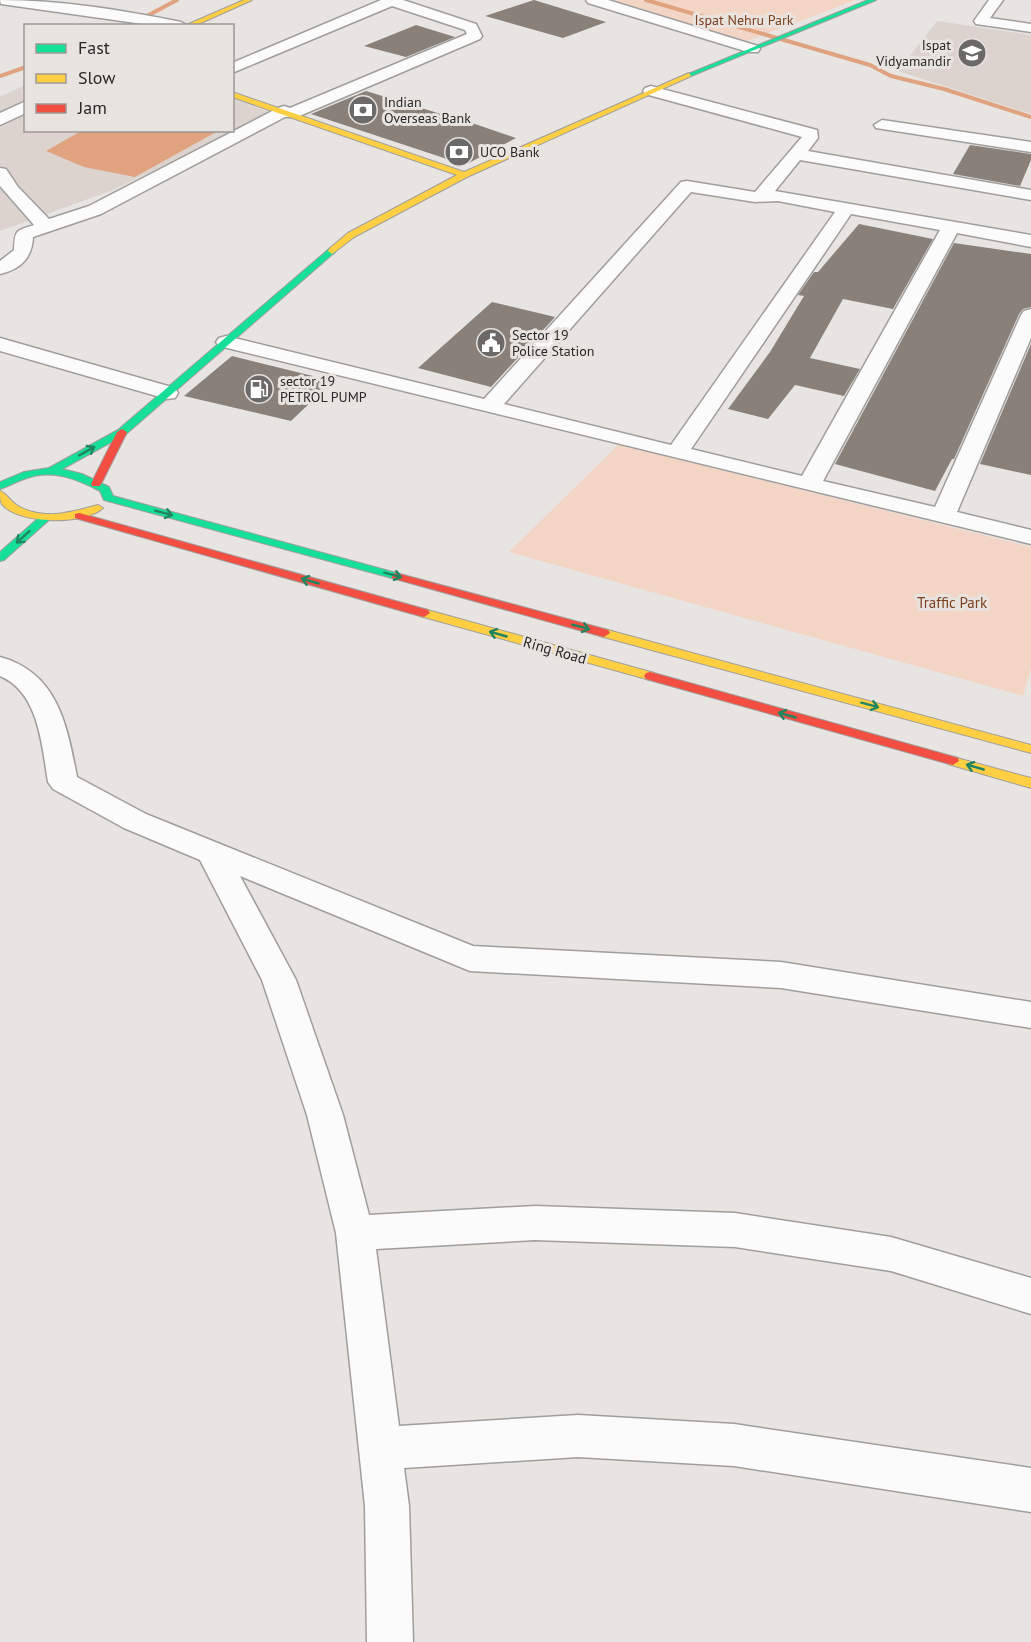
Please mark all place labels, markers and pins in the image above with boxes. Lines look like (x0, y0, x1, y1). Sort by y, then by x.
place label: Ispat Vidyamandir (875, 36, 951, 70)
school or university icon: Ispat Vidyamandir (956, 37, 988, 69)
place label: Indian Overseas Bank (384, 93, 471, 127)
bank icon: Indian Overseas Bank (347, 94, 379, 126)
bank icon: UCO Bank (443, 136, 475, 168)
place label: UCO Bank (480, 143, 540, 161)
place label: Sector 19 Police Station (512, 326, 594, 360)
public building icon: Sector 19 Police Station (475, 327, 507, 359)
place label: sector 19 PETROL PUMP (280, 372, 367, 406)
fuel station icon: sector 19 PETROL PUMP (243, 373, 275, 405)

